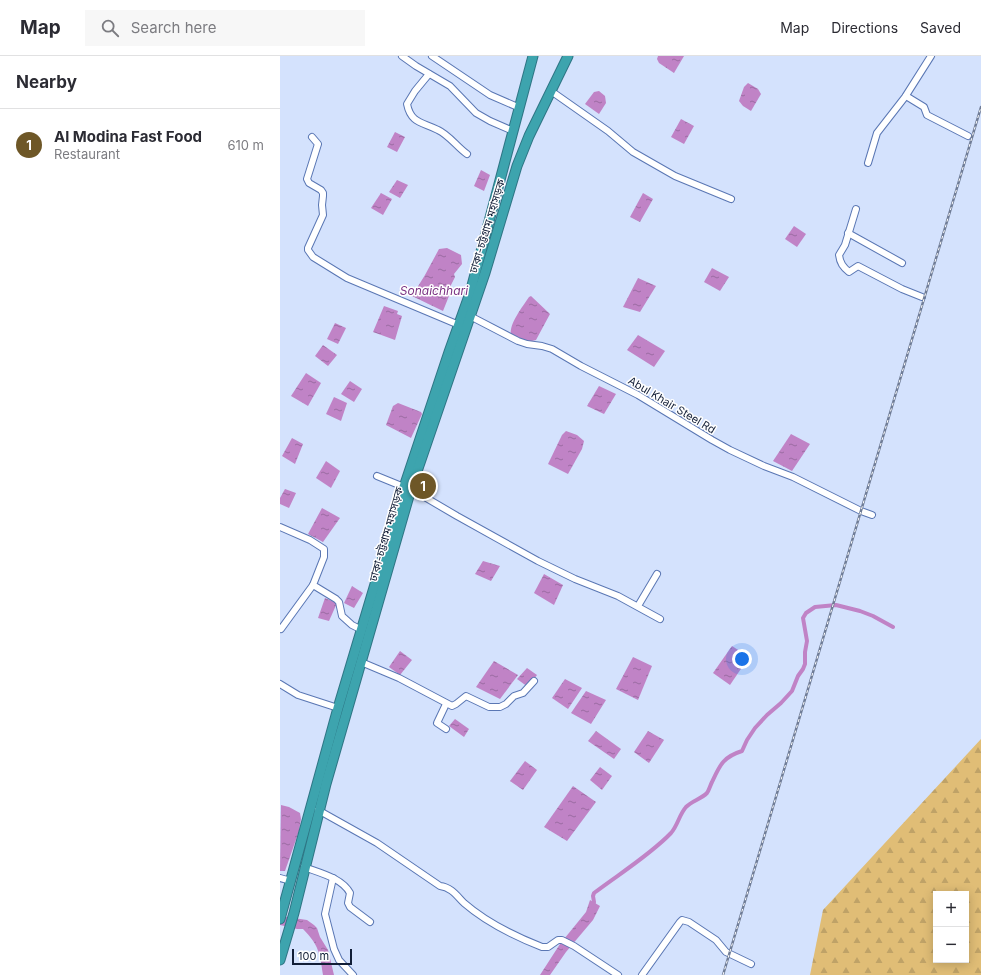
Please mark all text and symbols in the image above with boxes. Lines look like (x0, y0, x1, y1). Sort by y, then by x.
search box (85, 10, 365, 46)
text: Map (20, 16, 61, 39)
icon: search (99, 17, 121, 39)
text: Search here (131, 18, 216, 37)
text: Map (780, 19, 809, 36)
text: Directions (831, 19, 898, 36)
text: Saved (920, 19, 961, 36)
text: Nearby (16, 72, 77, 92)
text: Al Modina Fast Food (54, 127, 202, 146)
text: 1 (26, 137, 32, 153)
text: 610 m (227, 137, 264, 153)
text: Restaurant (54, 146, 120, 162)
street label: ঢাকা-চট্টগ্রাম মহাসড়ক (466, 177, 508, 276)
water label: Sonaichhari (400, 283, 469, 298)
street label: Abul Khair Steel Rd (626, 373, 718, 437)
pin: 1 (410, 471, 436, 501)
street label: ঢাকা-চট্টগ্রাম মহাসড়ক (366, 485, 406, 584)
your location (732, 649, 752, 669)
map controls (933, 891, 969, 963)
button: + (933, 891, 969, 927)
button: − (933, 927, 969, 963)
scale bar (292, 947, 352, 966)
text: 100 m (298, 949, 329, 963)

